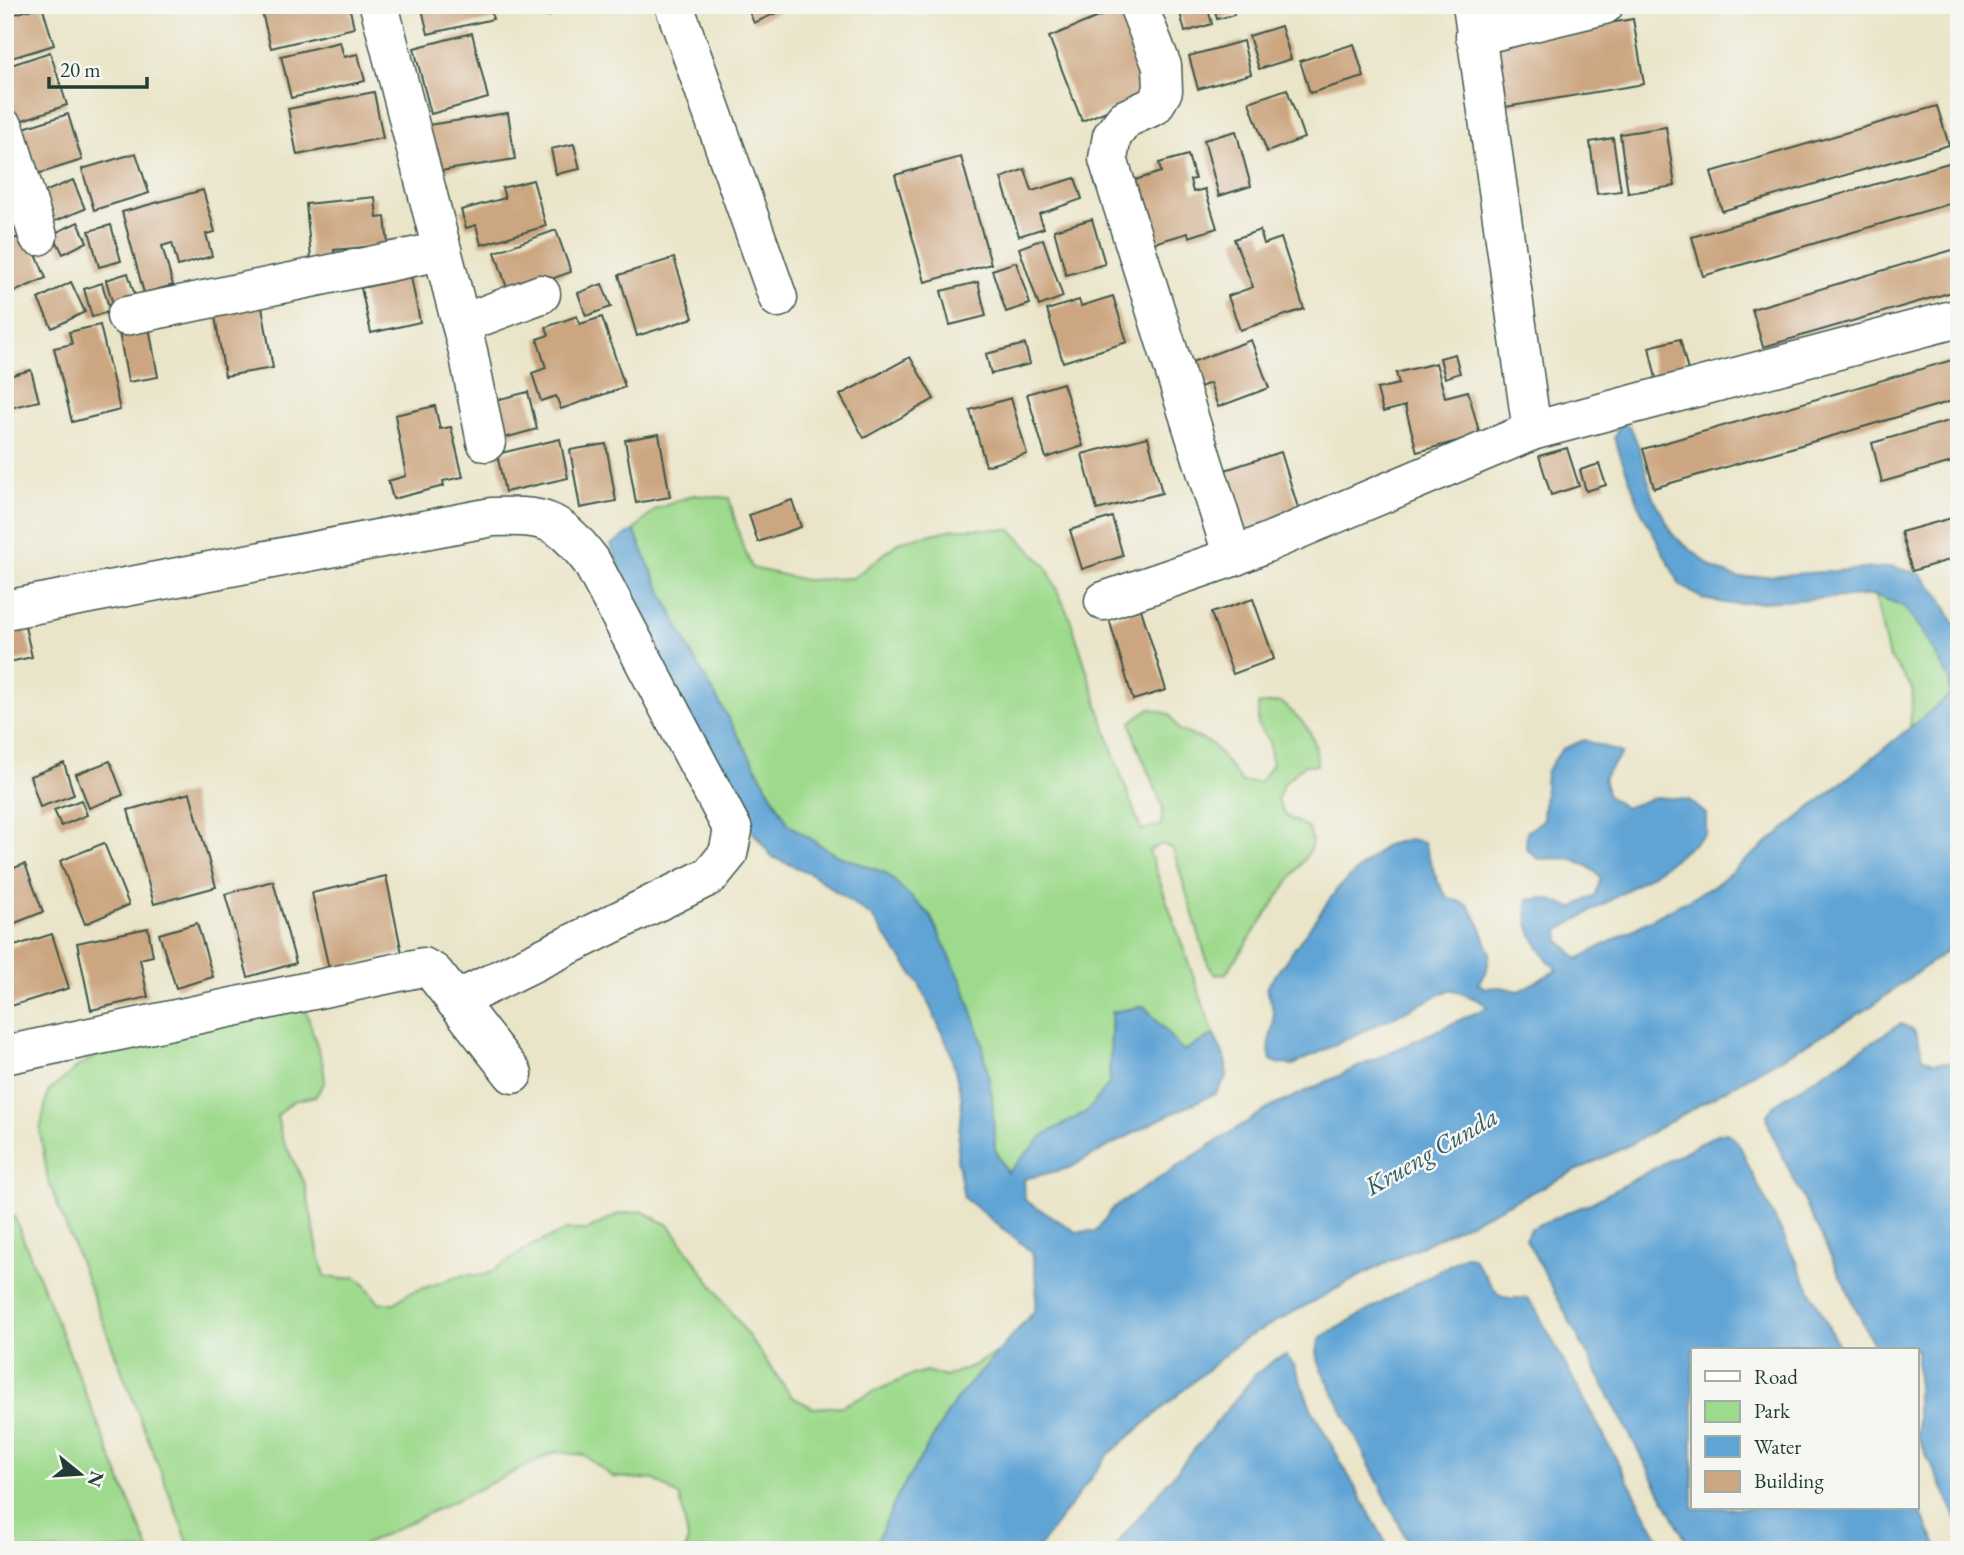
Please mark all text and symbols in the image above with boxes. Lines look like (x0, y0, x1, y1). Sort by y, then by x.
scale bar (49, 46, 147, 90)
text: 20 m (60, 56, 101, 83)
water label: Krueng Cunda (1357, 1099, 1504, 1203)
legend (1691, 1348, 1918, 1510)
text: Road (1754, 1363, 1798, 1390)
text: Park (1754, 1397, 1791, 1424)
text: Water (1754, 1433, 1801, 1460)
north arrow (46, 1440, 116, 1510)
text: Building (1754, 1467, 1824, 1494)
text: N (81, 1468, 110, 1491)

